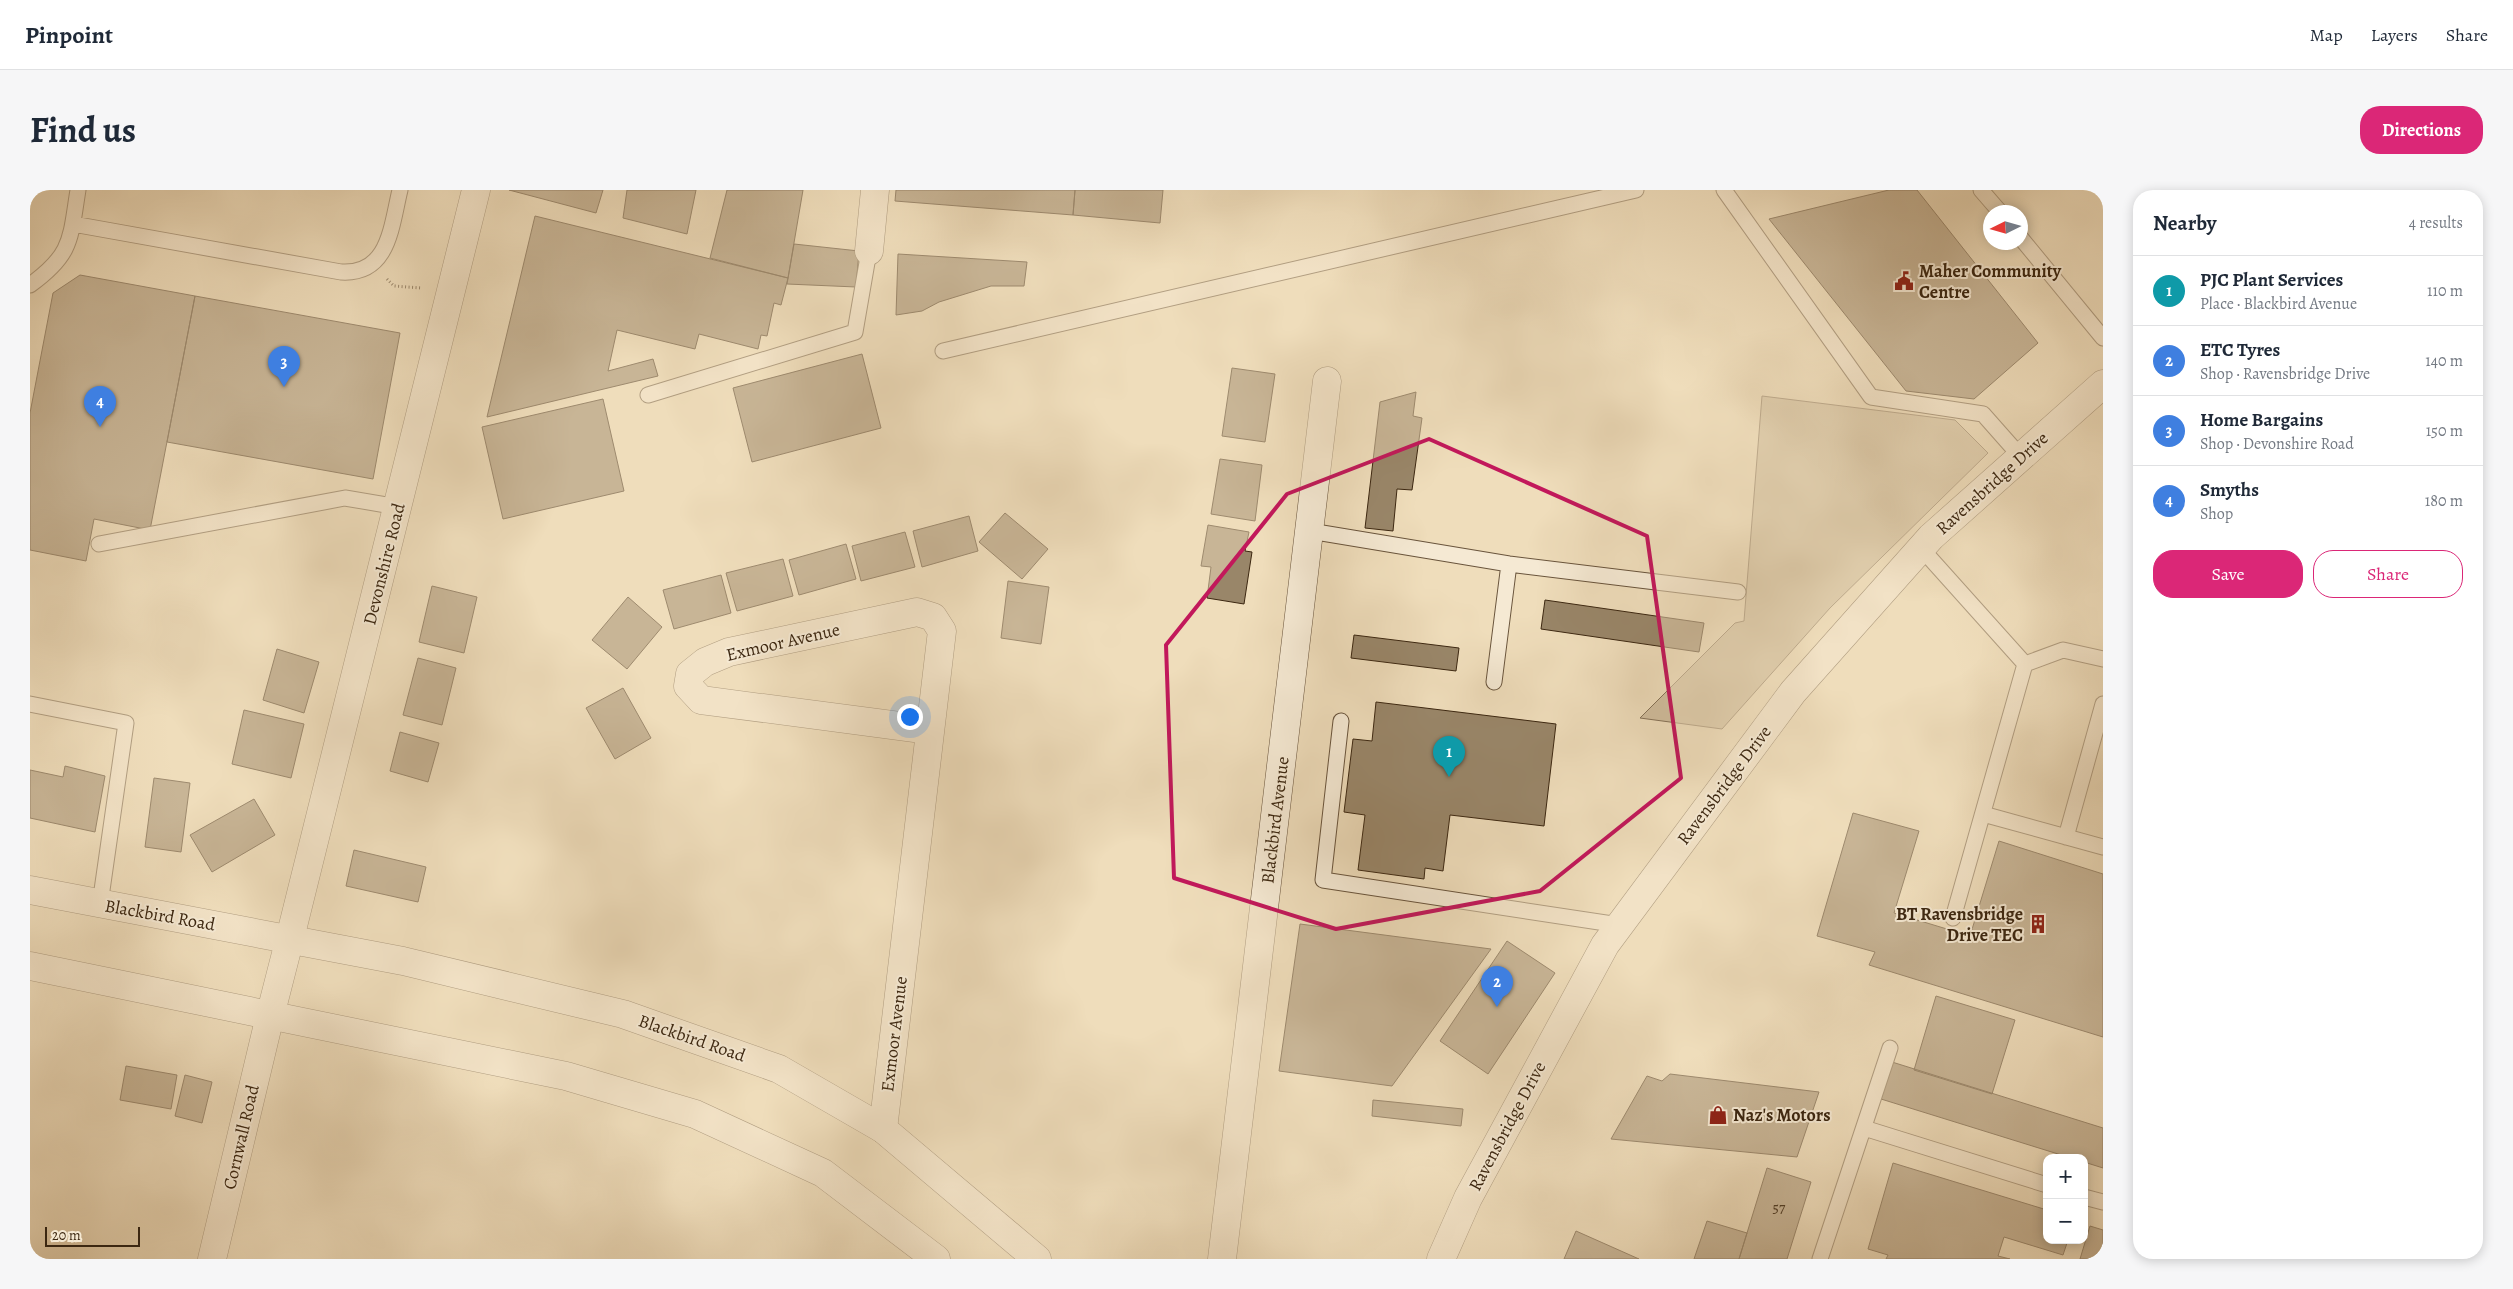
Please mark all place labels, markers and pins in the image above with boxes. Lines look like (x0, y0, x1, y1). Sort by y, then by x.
place label: Maher Community Centre (1919, 259, 2062, 304)
public building icon: Maher Community Centre (1893, 270, 1915, 292)
pin: 3 (268, 346, 300, 387)
pin: 4 (84, 386, 116, 427)
pin: 1 (1433, 736, 1465, 777)
place label: BT Ravensbridge Drive TEC (1896, 902, 2023, 947)
building icon: BT Ravensbridge Drive TEC (2027, 913, 2049, 935)
pin: 2 (1481, 966, 1513, 1007)
place label: Naz's Motors (1733, 1103, 1831, 1127)
shop icon: Naz's Motors (1707, 1104, 1729, 1126)

